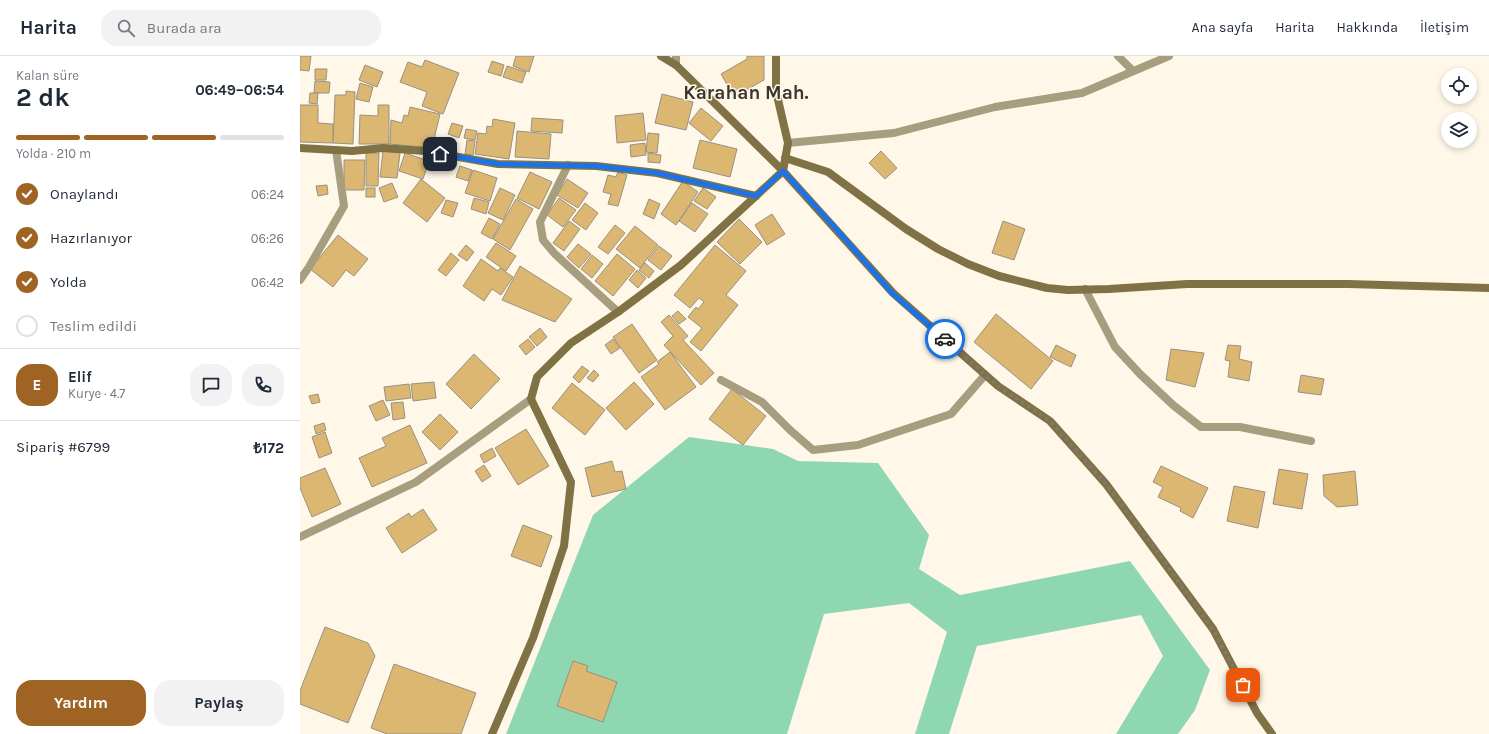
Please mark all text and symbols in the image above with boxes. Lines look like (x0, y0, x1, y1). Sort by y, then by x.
search box (101, 10, 381, 46)
text: Harita (20, 17, 77, 39)
icon: search (115, 17, 137, 39)
text: Burada ara (147, 19, 222, 37)
text: Ana sayfa (1192, 19, 1253, 36)
text: Harita (1275, 19, 1314, 36)
text: Hakkında (1336, 19, 1398, 36)
text: İletişim (1420, 19, 1469, 36)
text: Kalan süre (16, 68, 79, 83)
map controls (1441, 68, 1477, 148)
button: locate (1441, 68, 1477, 104)
text: 06:49–06:54 (195, 81, 284, 99)
text: 2 dk (16, 82, 70, 113)
district label: Karahan Mah. (683, 82, 809, 104)
button: layers (1441, 112, 1477, 148)
pin (423, 137, 457, 171)
icon: home (429, 143, 451, 165)
text: Yolda · 210 m (16, 146, 91, 161)
icon: check (16, 183, 38, 205)
text: Onaylandı (50, 185, 119, 203)
text: 06:24 (251, 187, 284, 202)
icon: check (16, 227, 38, 249)
text: Hazırlanıyor (50, 229, 132, 247)
text: 06:26 (251, 231, 284, 246)
icon: check (16, 271, 38, 293)
text: Yolda (50, 273, 87, 291)
text: 06:42 (251, 275, 284, 290)
text: Teslim edildi (50, 317, 137, 335)
courier (925, 319, 965, 359)
icon: car (934, 328, 956, 350)
button: chat (190, 364, 232, 406)
button: phone (242, 364, 284, 406)
text: Elif (68, 368, 92, 386)
text: E (33, 376, 41, 394)
text: Kurye · 4.7 (68, 386, 125, 401)
text: Sipariş #6799 (16, 438, 110, 456)
text: ₺172 (254, 439, 284, 457)
pin (1226, 668, 1260, 702)
icon: bag (1232, 674, 1254, 696)
button: Yardım (16, 680, 146, 726)
button: Paylaş (154, 680, 284, 726)

